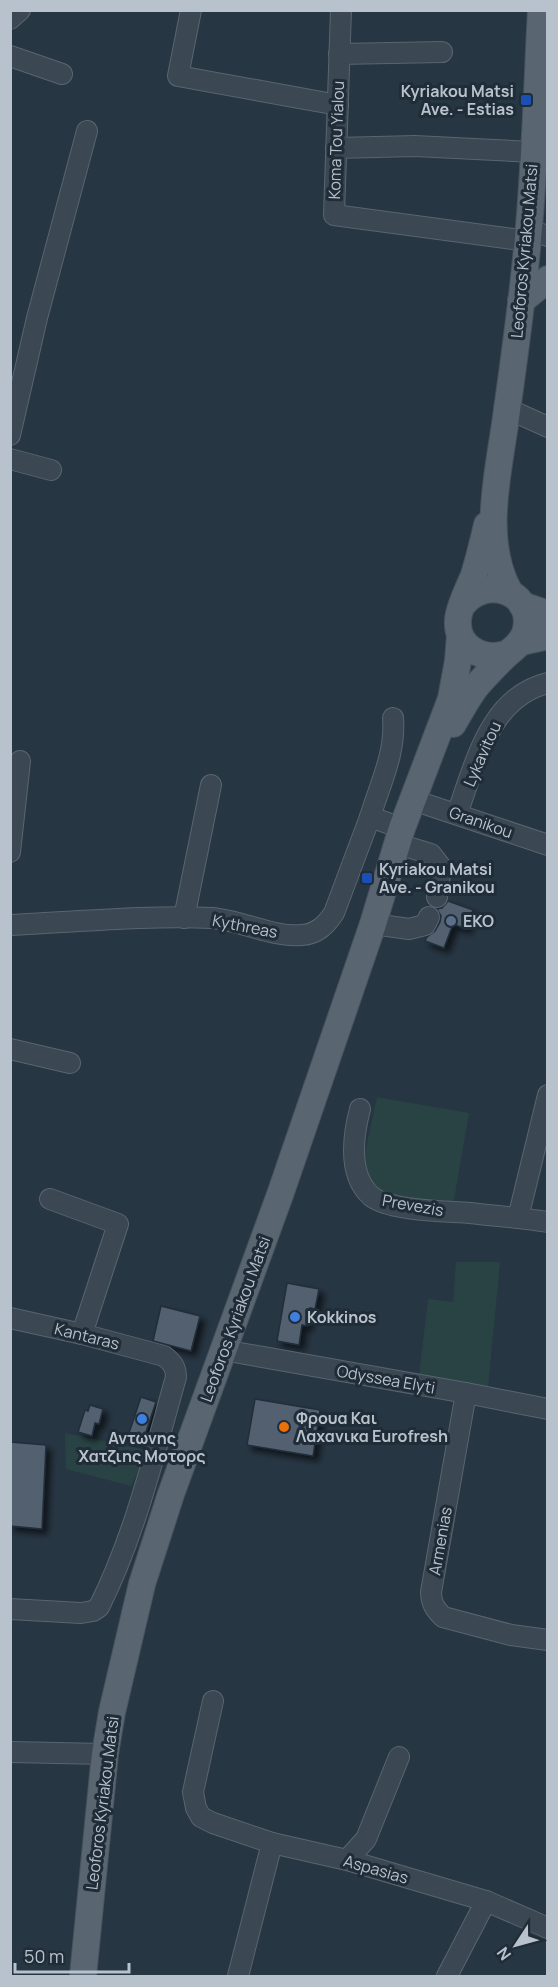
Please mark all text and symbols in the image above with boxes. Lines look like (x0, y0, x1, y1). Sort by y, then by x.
street label: Koma Tou Yialou (323, 80, 349, 200)
place label: Kyriakou Matsi Ave. - Estias (401, 80, 514, 120)
marker: Kyriakou Matsi Ave. - Estias (519, 93, 533, 107)
street label: Leoforos Kyriakou Matsi (505, 163, 543, 339)
street label: Lykavitou (458, 718, 506, 790)
street label: Granikou (446, 801, 516, 843)
place label: Kyriakou Matsi Ave. - Granikou (379, 858, 495, 898)
marker: Kyriakou Matsi Ave. - Granikou (360, 871, 374, 885)
street label: Kythreas (211, 909, 279, 943)
place label: EKO (463, 910, 494, 932)
marker: EKO (444, 914, 458, 928)
street label: Prevezis (381, 1189, 445, 1221)
street label: Leoforos Kyriakou Matsi (195, 1233, 275, 1405)
place label: Kokkinos (307, 1306, 377, 1328)
marker: Kokkinos (288, 1310, 302, 1324)
street label: Kantaras (52, 1317, 122, 1355)
street label: Odyssea Elyti (335, 1360, 437, 1398)
place label: Φρουα Και Λαχανικα Eurofresh (296, 1407, 448, 1447)
marker: Αντωνης Χατζιης Μοτορς (135, 1412, 149, 1426)
marker: Φρουα Και Λαχανικα Eurofresh (277, 1420, 291, 1434)
place label: Αντωνης Χατζιης Μοτορς (79, 1427, 205, 1467)
street label: Armenias (423, 1505, 457, 1577)
street label: Leoforos Kyriakou Matsi (80, 1715, 124, 1891)
street label: Aspasias (341, 1849, 411, 1889)
north arrow (486, 1915, 546, 1975)
scale bar (15, 1936, 129, 1974)
text: N (492, 1943, 516, 1965)
text: 50 m (24, 1944, 64, 1968)

